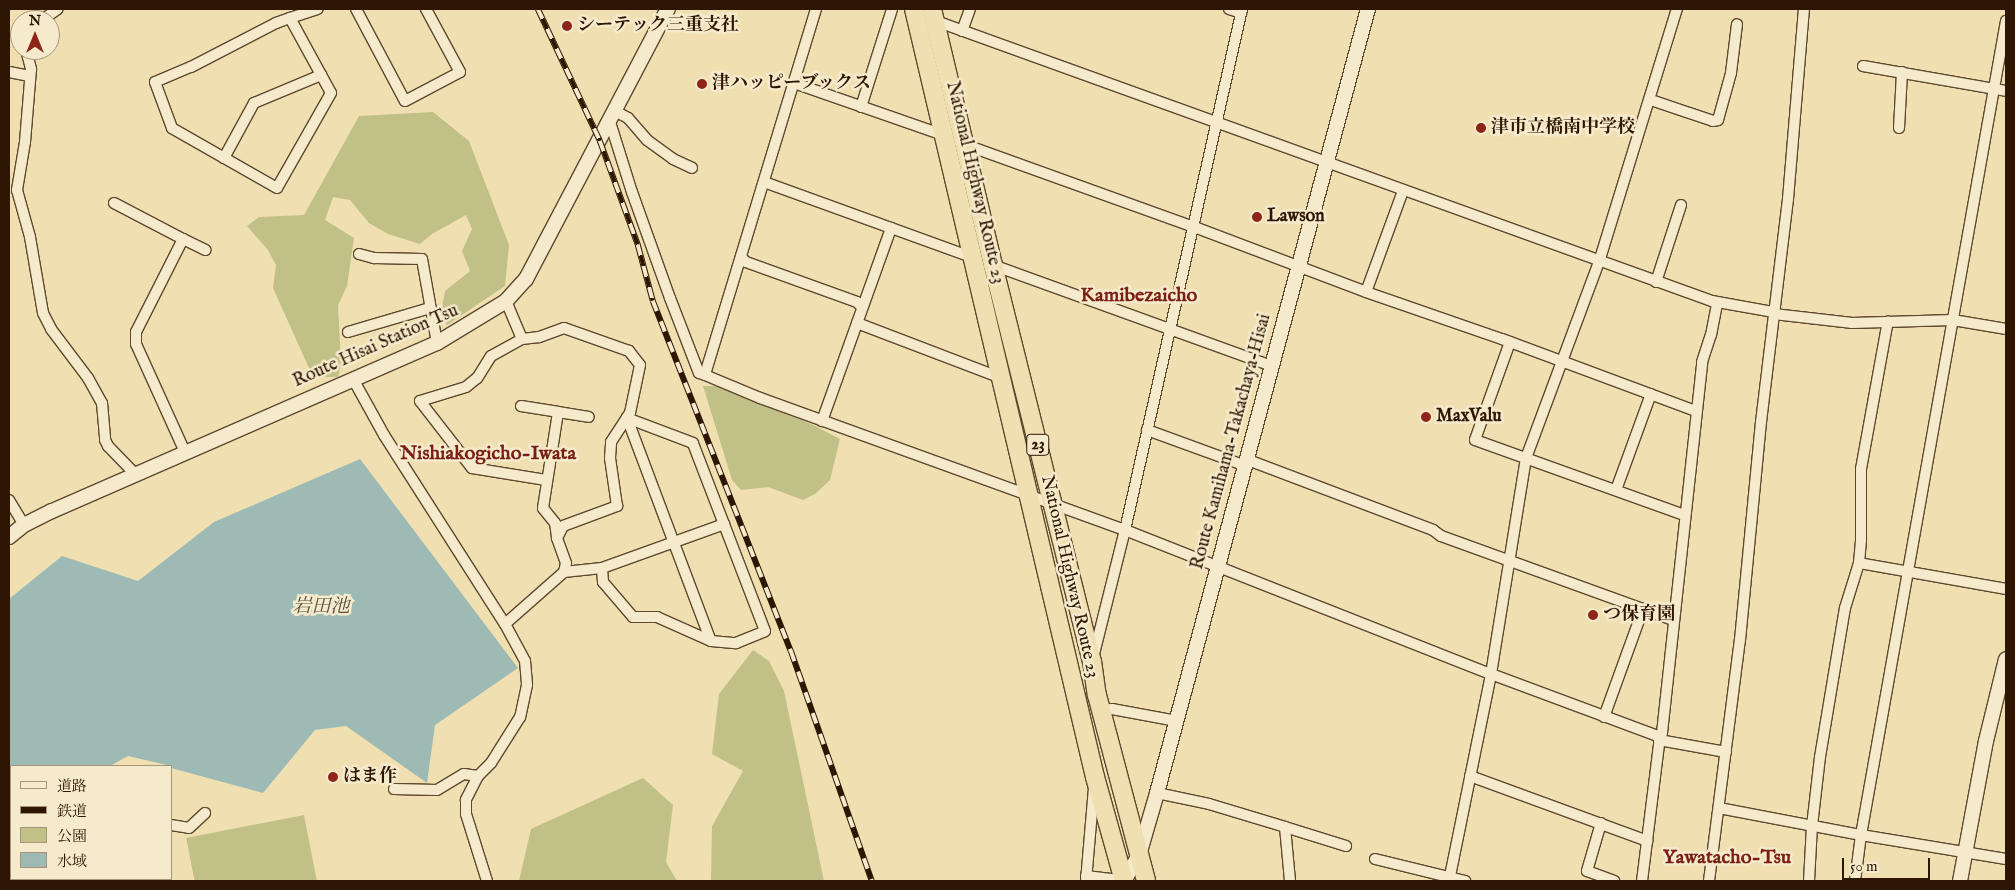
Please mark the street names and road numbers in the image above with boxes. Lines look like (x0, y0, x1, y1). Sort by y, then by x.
street label: National Highway Route 23 (940, 80, 1008, 286)
street label: Route Hisai Station Tsu (290, 301, 462, 393)
street label: Route Kamihama-Takachaya-Hisai (1187, 312, 1277, 572)
road number: 23 (1026, 432, 1050, 458)
street label: National Highway Route 23 (1035, 474, 1103, 680)

